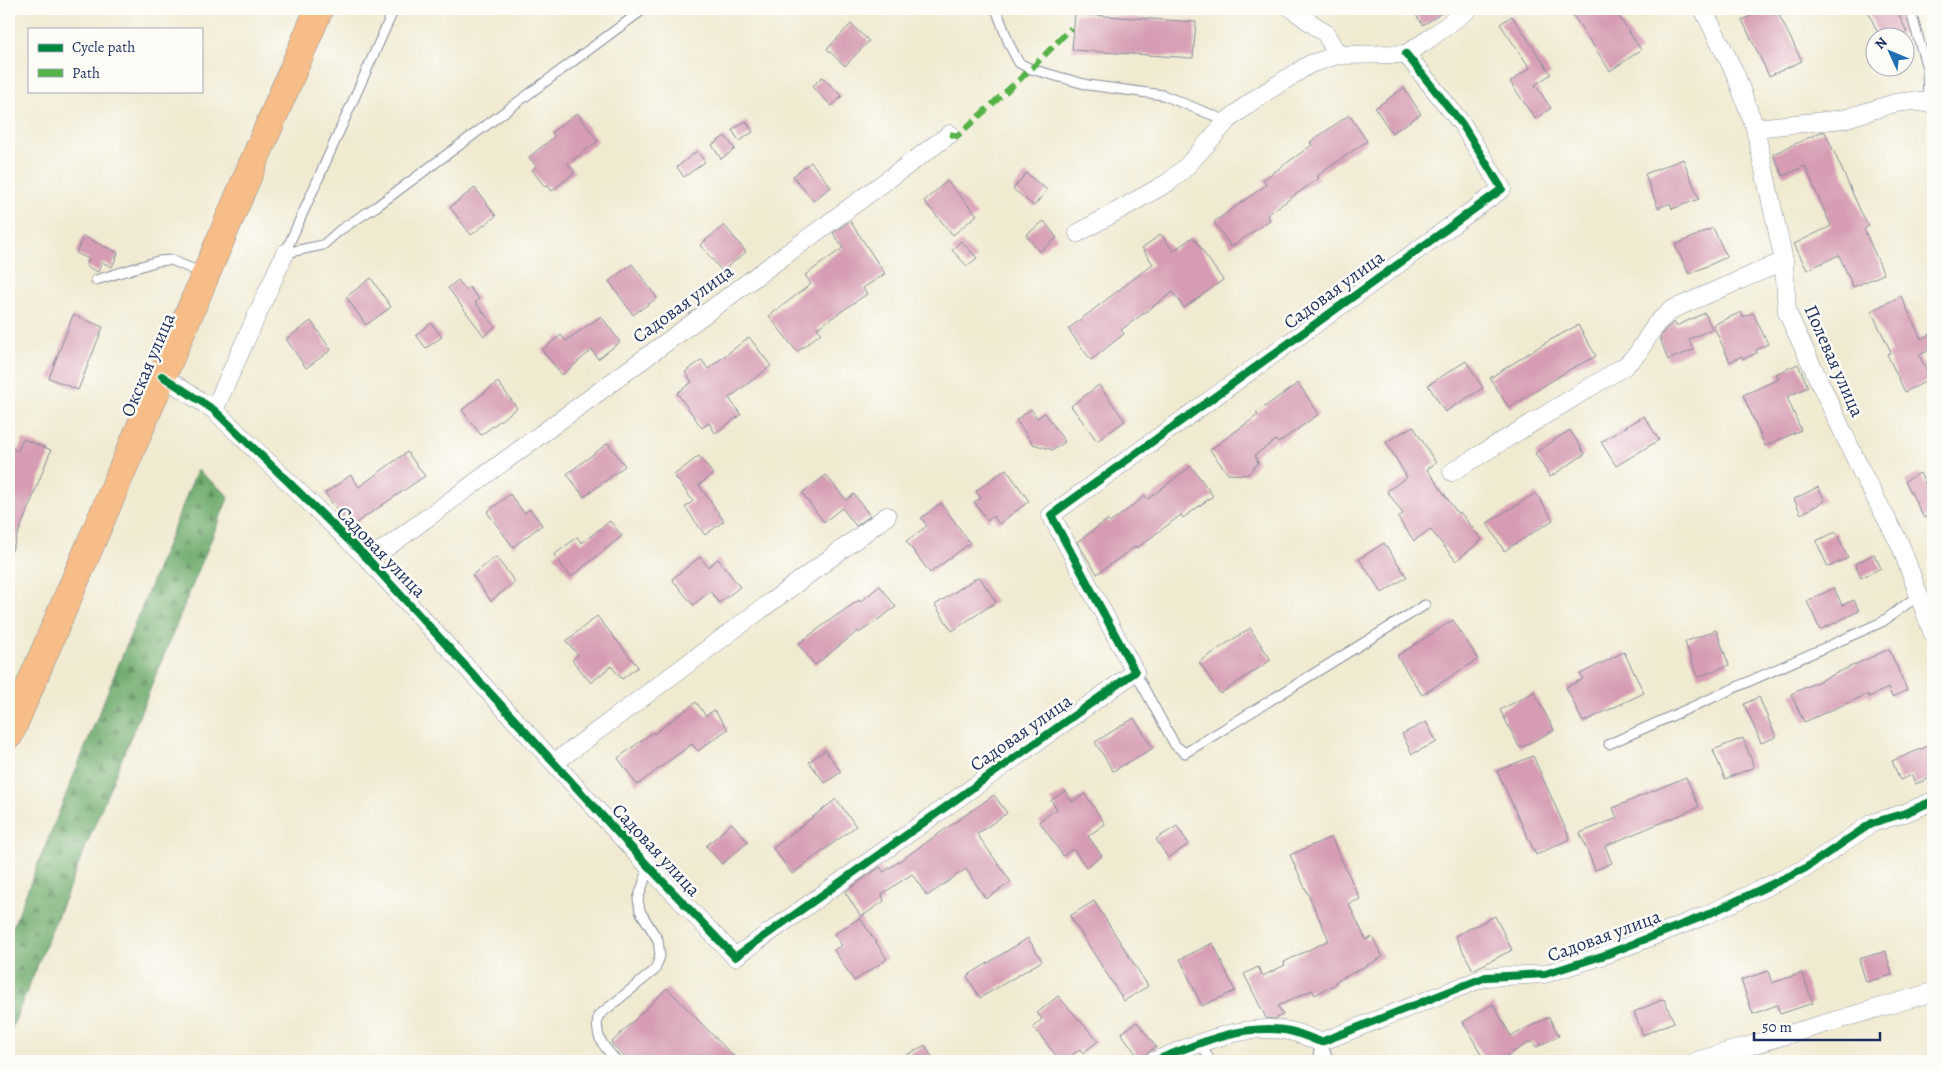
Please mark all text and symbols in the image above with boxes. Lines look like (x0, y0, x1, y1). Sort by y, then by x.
legend (28, 28, 202, 92)
north arrow (1864, 28, 1914, 78)
text: N (1871, 33, 1891, 54)
text: Cycle path (72, 37, 135, 57)
text: Path (72, 63, 100, 83)
street label: Садовая улица (1278, 244, 1390, 335)
street label: Садовая улица (627, 258, 739, 349)
street label: Полевая улица (1798, 301, 1870, 421)
street label: Окская улица (114, 309, 182, 421)
street label: Садовая улица (330, 500, 432, 604)
street label: Садовая улица (965, 688, 1077, 778)
street label: Садовая улица (606, 798, 706, 902)
street label: Садовая улица (1544, 903, 1665, 969)
scale bar (1754, 1010, 1881, 1042)
text: 50 m (1762, 1017, 1792, 1037)

